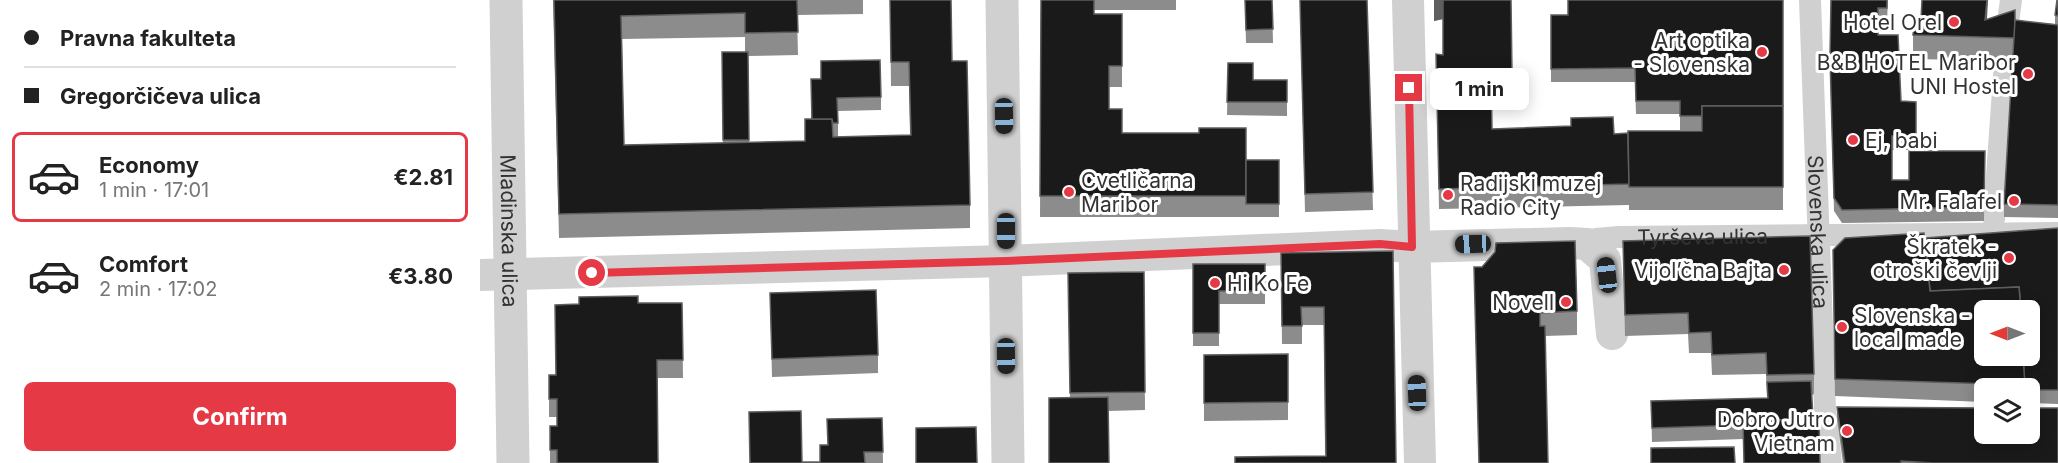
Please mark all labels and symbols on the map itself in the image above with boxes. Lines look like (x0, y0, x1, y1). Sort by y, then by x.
place label: Hotel Orel (1843, 10, 1942, 35)
marker: Hotel Orel (1947, 15, 1961, 29)
place label: Art optika - Slovenska (1633, 28, 1750, 77)
marker: Art optika - Slovenska (1755, 45, 1769, 59)
place label: B&B HOTEL Maribor UNI Hostel (1817, 50, 2016, 99)
callout: 1 min (1430, 67, 1529, 109)
marker: B&B HOTEL Maribor UNI Hostel (2021, 67, 2035, 81)
route end (1395, 74, 1422, 101)
car (995, 98, 1013, 134)
place label: Ej, babi (1865, 128, 1937, 153)
marker: Ej, babi (1846, 133, 1860, 147)
street label: Mladinska ulica (496, 154, 523, 308)
street label: Slovenska ulica (1803, 155, 1834, 309)
place label: Cvetličarna Maribor (1081, 168, 1193, 217)
place label: Radijski muzej Radio City (1460, 171, 1601, 220)
marker: Cvetličarna Maribor (1062, 185, 1076, 199)
marker: Radijski muzej Radio City (1441, 188, 1455, 202)
place label: Mr. Falafel (1899, 189, 2002, 214)
marker: Mr. Falafel (2007, 194, 2021, 208)
car (997, 213, 1015, 249)
street label: Tyrševa ulica (1637, 223, 1768, 249)
car (1455, 234, 1491, 254)
place label: Škratek - otroški čevlji (1873, 234, 1997, 283)
marker: Škratek - otroški čevlji (2002, 251, 2016, 265)
car (1596, 256, 1618, 294)
place label: Vijol’čna Bajta (1634, 258, 1772, 283)
route start (578, 259, 605, 286)
marker: Vijol’čna Bajta (1777, 263, 1791, 277)
place label: Hi Ko Fe (1227, 271, 1309, 296)
marker: Hi Ko Fe (1208, 276, 1222, 290)
place label: Novell (1492, 290, 1554, 315)
marker: Novell (1559, 295, 1573, 309)
north arrow (1974, 300, 2040, 366)
place label: Slovenska - local made (1854, 303, 1971, 352)
marker: Slovenska - local made (1835, 320, 1849, 334)
car (997, 338, 1015, 374)
car (1407, 375, 1427, 411)
place label: Dobro Jutro Vietnam (1717, 407, 1835, 456)
marker: Dobro Jutro Vietnam (1840, 424, 1854, 438)

